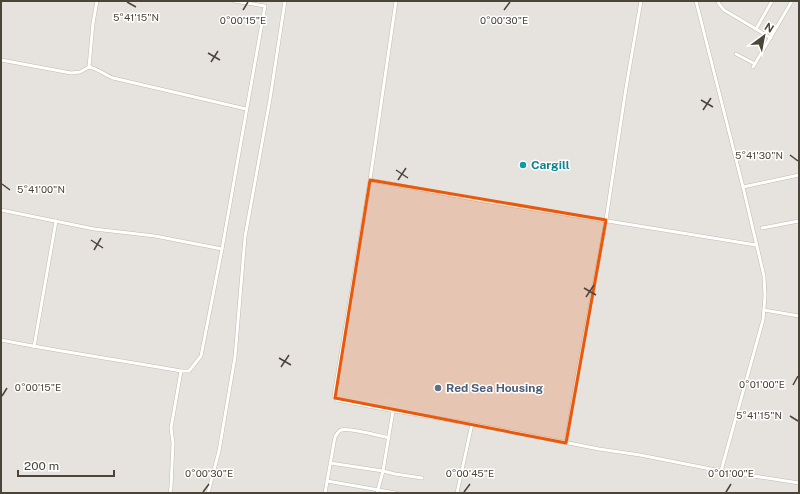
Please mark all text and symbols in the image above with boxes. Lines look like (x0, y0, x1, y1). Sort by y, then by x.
text: 5°41'15"N (113, 11, 159, 23)
text: 0°00'15"E (220, 14, 266, 26)
text: 0°00'30"E (480, 14, 528, 26)
north arrow (744, 16, 784, 56)
text: N (762, 20, 776, 35)
text: 5°41'30"N (735, 149, 783, 161)
place label: Cargill (531, 158, 570, 172)
marker: Cargill (518, 160, 528, 170)
text: 5°41'00"N (17, 183, 65, 195)
text: 0°01'00"E (739, 378, 785, 390)
text: 0°00'15"E (15, 381, 61, 393)
place label: Red Sea Housing (446, 381, 543, 395)
marker: Red Sea Housing (433, 383, 443, 393)
text: 5°41'15"N (736, 409, 782, 421)
scale bar (18, 452, 114, 478)
text: 200 m (24, 459, 59, 473)
text: 0°00'30"E (185, 467, 233, 479)
text: 0°00'45"E (446, 467, 494, 479)
text: 0°01'00"E (708, 467, 754, 479)

